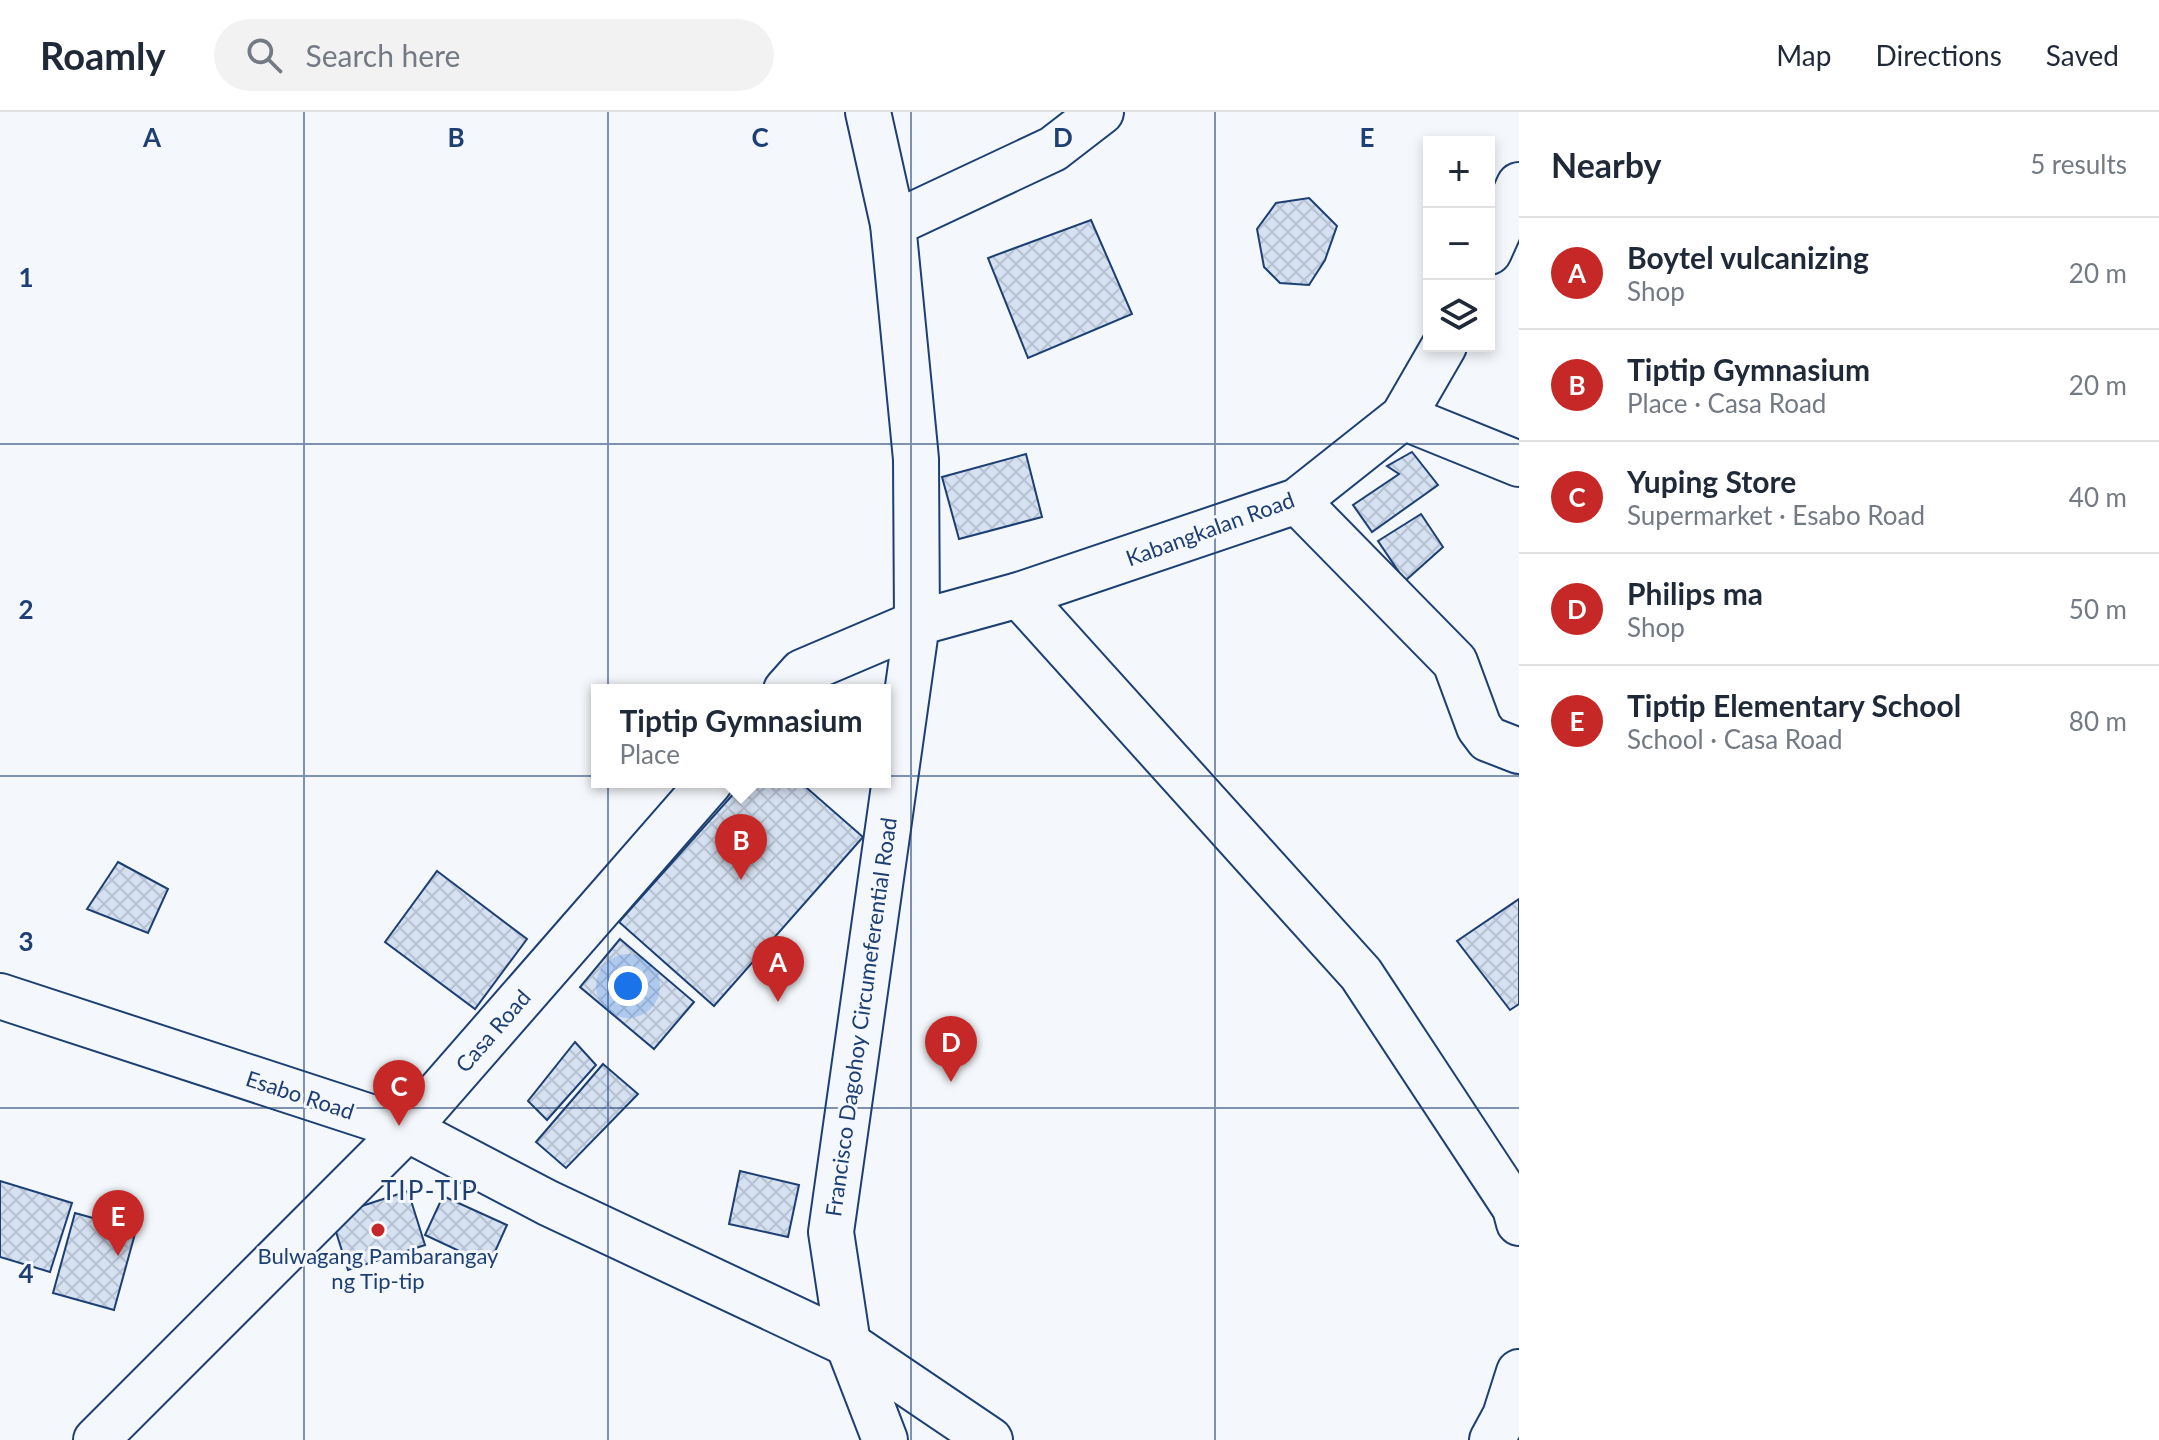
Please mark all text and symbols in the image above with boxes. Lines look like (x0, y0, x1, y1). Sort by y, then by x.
search box (214, 19, 774, 91)
text: Roamly (40, 32, 166, 78)
icon: search (242, 33, 286, 77)
text: Search here (306, 37, 460, 73)
text: Map (1776, 38, 1831, 72)
text: Directions (1875, 38, 2002, 72)
text: Saved (2046, 38, 2119, 72)
text: A (142, 121, 162, 153)
text: B (447, 121, 465, 153)
text: C (751, 121, 769, 153)
text: D (1053, 121, 1073, 153)
text: E (1360, 121, 1374, 153)
map controls (1423, 136, 1495, 352)
button: + (1423, 136, 1495, 208)
text: Nearby (1551, 144, 1662, 185)
text: 5 results (2030, 148, 2127, 180)
button: − (1423, 208, 1495, 280)
text: Boytel vulcanizing (1627, 239, 1869, 275)
text: A (1568, 257, 1586, 289)
text: 20 m (2069, 257, 2127, 289)
text: 1 (18, 261, 34, 293)
text: Shop (1627, 275, 1685, 307)
button: layers (1423, 280, 1495, 352)
text: Tiptip Gymnasium (1627, 351, 1870, 387)
text: B (1568, 369, 1586, 401)
text: 20 m (2069, 369, 2127, 401)
text: Place · Casa Road (1627, 387, 1826, 419)
text: Yuping Store (1627, 463, 1796, 499)
text: C (1568, 481, 1586, 513)
text: 40 m (2069, 481, 2127, 513)
street label: Kabangkalan Road (1122, 486, 1298, 572)
text: Supermarket · Esabo Road (1627, 499, 1925, 531)
text: Philips ma (1627, 575, 1763, 611)
text: 2 (18, 593, 34, 625)
text: D (1567, 593, 1587, 625)
text: 50 m (2069, 593, 2127, 625)
text: Shop (1627, 611, 1685, 643)
popup (591, 684, 891, 788)
text: Tiptip Elementary School (1627, 687, 1961, 723)
text: Tiptip Gymnasium (619, 702, 863, 738)
text: E (1570, 705, 1584, 737)
text: 80 m (2069, 705, 2127, 737)
text: School · Casa Road (1627, 723, 1842, 755)
text: Place (619, 738, 680, 770)
pin: B (715, 814, 767, 880)
street label: Francisco Dagohoy Circumeferential Road (819, 816, 902, 1218)
text: 3 (18, 925, 34, 957)
pin: A (752, 936, 804, 1002)
your location (608, 966, 648, 1006)
street label: Casa Road (449, 984, 536, 1077)
pin: D (925, 1016, 977, 1082)
pin: C (373, 1060, 425, 1126)
street label: Esabo Road (243, 1064, 358, 1125)
district label: TIP-TIP (381, 1174, 479, 1206)
pin: E (92, 1190, 144, 1256)
marker: Bulwagang Pambarangay ng Tip-tip (369, 1221, 387, 1239)
place label: Bulwagang Pambarangay ng Tip-tip (258, 1242, 499, 1294)
text: 4 (18, 1257, 34, 1289)

